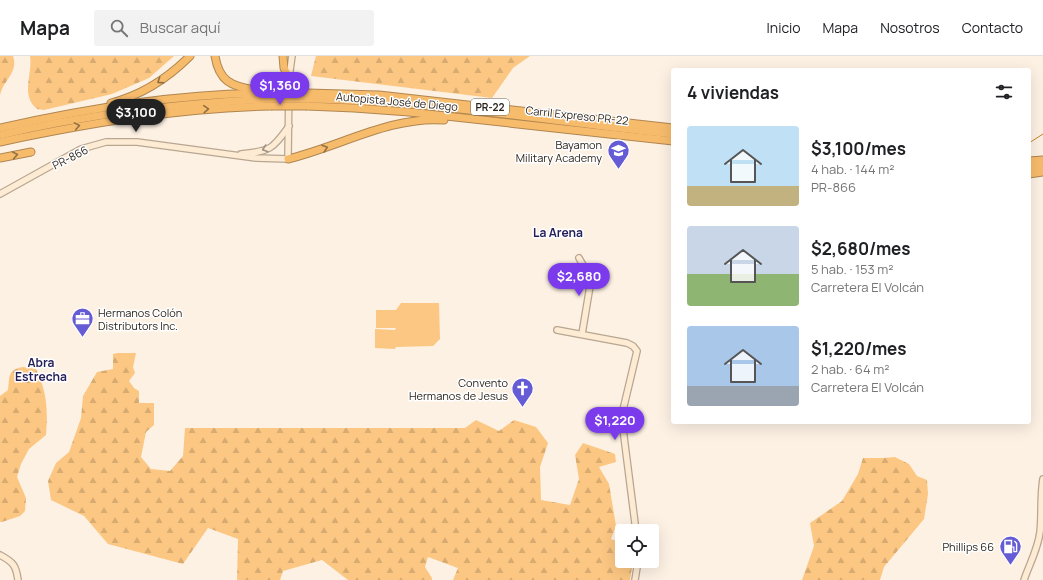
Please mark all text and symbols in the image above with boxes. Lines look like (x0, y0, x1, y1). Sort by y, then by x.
search box (94, 10, 374, 46)
text: Mapa (20, 15, 70, 41)
icon: search (108, 17, 130, 39)
text: Buscar aquí (140, 17, 220, 38)
text: Inicio (767, 18, 801, 37)
text: Mapa (823, 18, 858, 37)
text: Nosotros (880, 18, 940, 37)
text: Contacto (962, 18, 1023, 37)
pin: $1,360 (247, 72, 313, 106)
one-way arrow (157, 76, 164, 84)
text: $1,360 (259, 76, 301, 94)
text: 4 viviendas (687, 81, 779, 104)
icon: filters (993, 81, 1015, 103)
street label: Autopista José de Diego (335, 88, 459, 114)
pin: $3,100 (103, 99, 169, 133)
road number: PR-22 (471, 99, 509, 115)
street label: Carril Expreso PR-22 (525, 102, 629, 128)
text: $3,100 (116, 103, 156, 121)
one-way arrow (203, 105, 209, 114)
one-way arrow (74, 122, 80, 131)
place label: Bayamon Military Academy (516, 137, 602, 165)
school or university icon: Bayamon Military Academy (605, 137, 631, 170)
text: $3,100/mes (811, 137, 906, 160)
street label: PR-866 (50, 142, 91, 172)
icon: home (719, 142, 767, 190)
one-way arrow (262, 144, 269, 153)
one-way arrow (322, 144, 329, 153)
one-way arrow (12, 151, 18, 160)
text: 4 hab. · 144 m² (811, 160, 894, 178)
text: PR-866 (811, 178, 856, 196)
district label: La Arena (533, 224, 583, 241)
text: $2,680/mes (811, 237, 911, 260)
icon: home (719, 242, 767, 290)
text: 5 hab. · 153 m² (811, 260, 894, 278)
pin: $2,680 (546, 263, 612, 297)
text: $2,680 (557, 267, 601, 285)
text: Carretera El Volcán (811, 278, 924, 296)
office icon: Hermanos Colón Distributors Inc. (69, 305, 95, 338)
place label: Hermanos Colón Distributors Inc. (98, 305, 182, 333)
text: $1,220/mes (811, 337, 906, 360)
icon: home (719, 342, 767, 390)
district label: Abra Estrecha (15, 354, 67, 385)
text: 2 hab. · 64 m² (811, 360, 889, 378)
place label: Convento Hermanos de Jesus (409, 375, 508, 403)
church icon: Convento Hermanos de Jesus (510, 375, 536, 408)
text: Carretera El Volcán (811, 378, 924, 396)
pin: $1,220 (582, 407, 648, 441)
text: $1,220 (594, 411, 636, 429)
map controls (615, 524, 659, 568)
button: locate (615, 524, 659, 568)
fuel station icon: Phillips 66 (997, 533, 1023, 566)
place label: Phillips 66 (942, 539, 994, 554)

